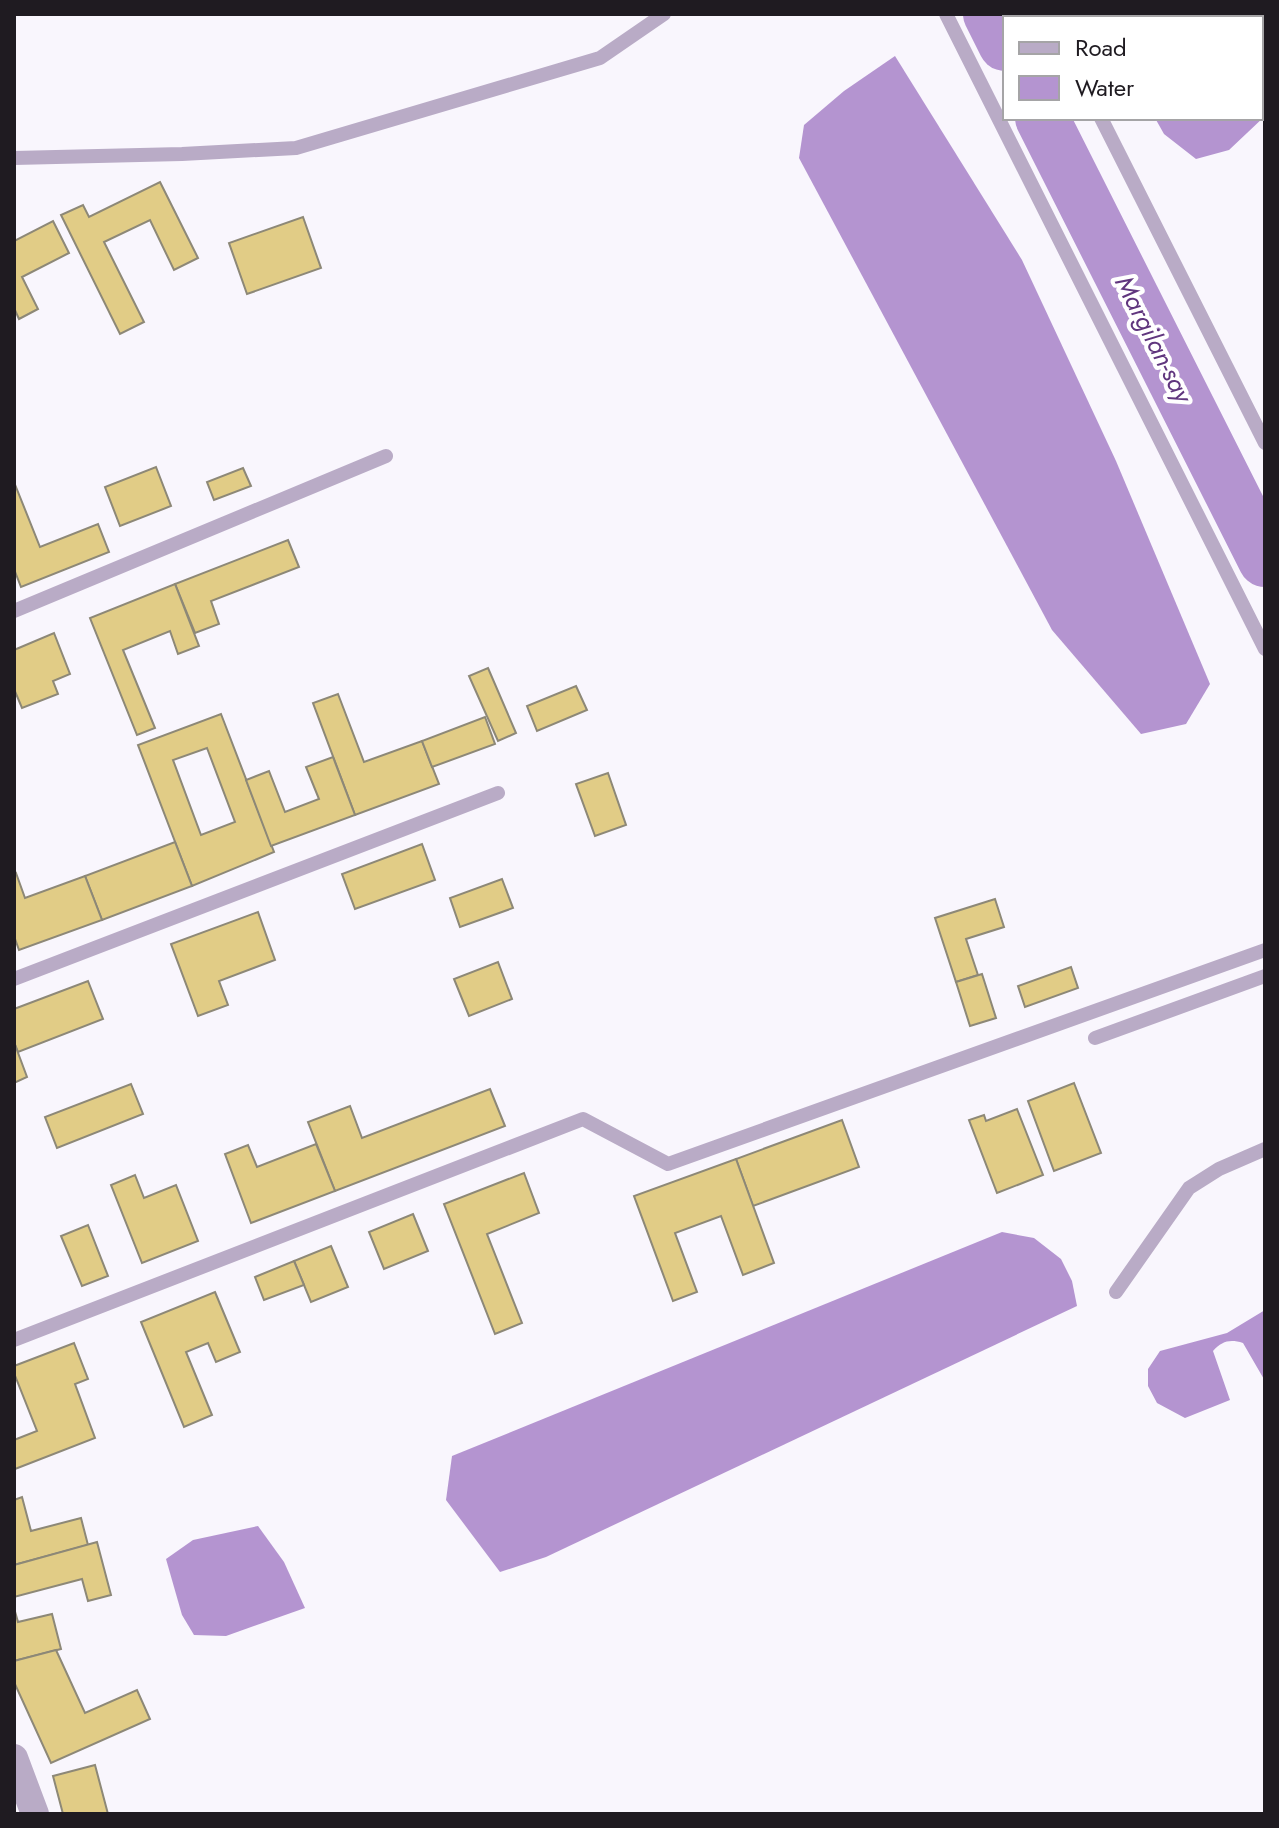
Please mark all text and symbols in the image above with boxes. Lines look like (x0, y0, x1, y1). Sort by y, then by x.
legend (1003, 16, 1263, 120)
text: Road (1075, 30, 1127, 65)
text: Water (1075, 70, 1135, 105)
water label: Margilan-say (1106, 269, 1203, 411)

